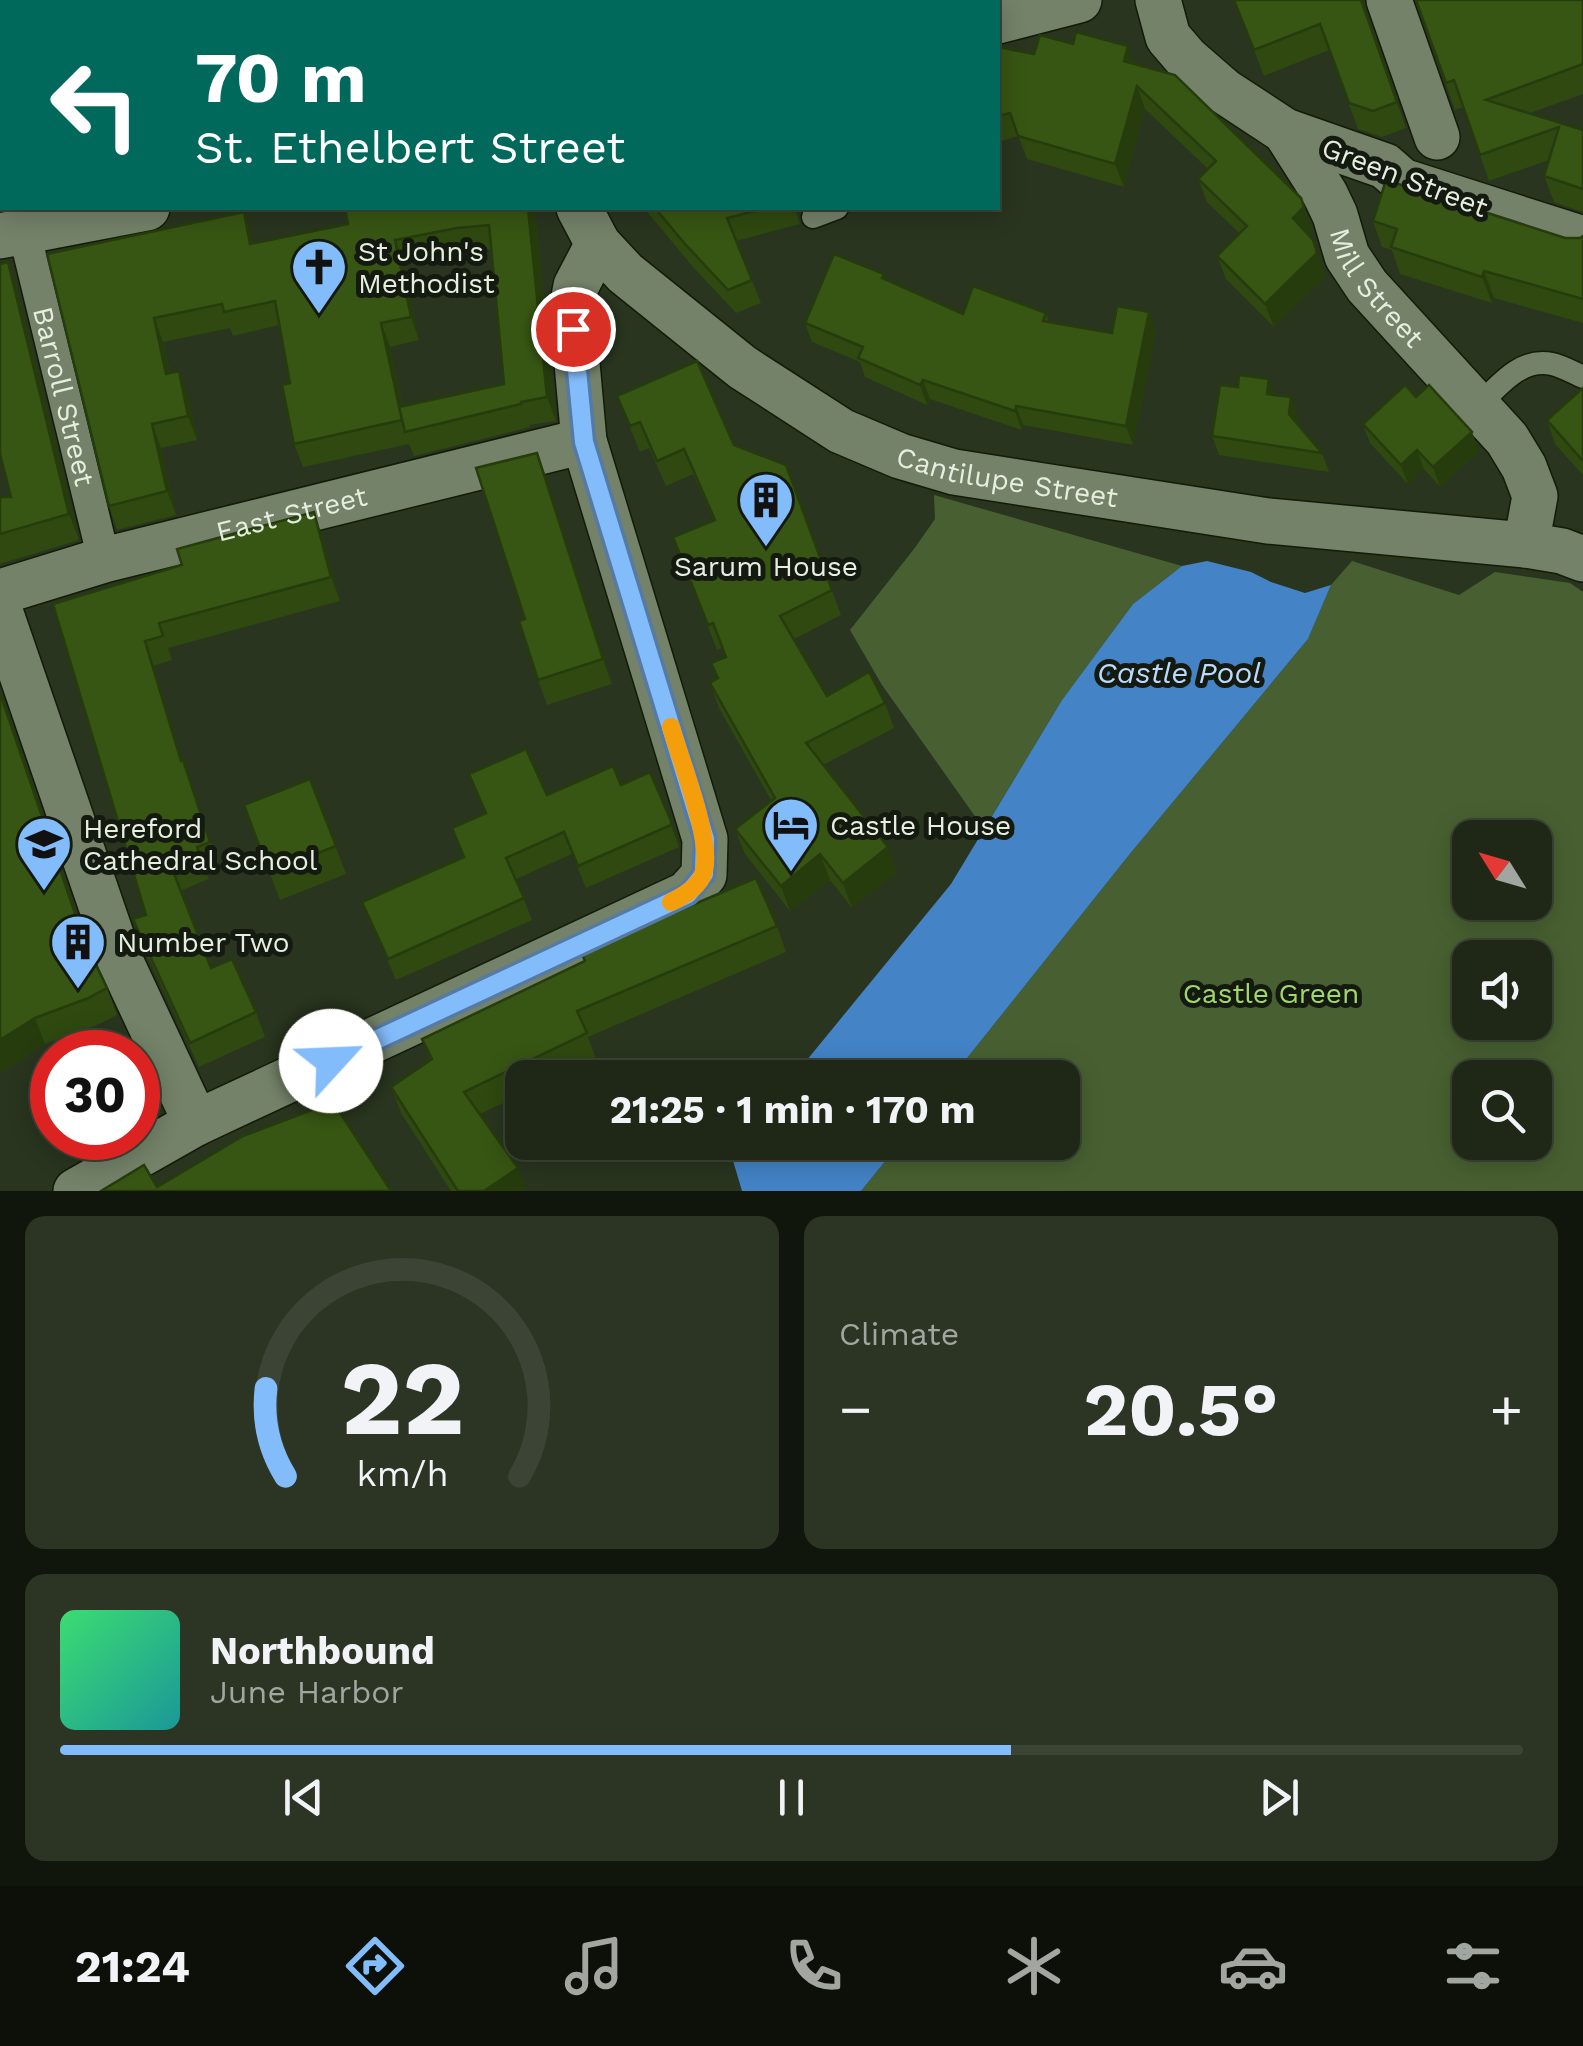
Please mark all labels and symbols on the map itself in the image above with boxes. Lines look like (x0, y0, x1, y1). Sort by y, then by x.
street label: Green Street (1317, 131, 1493, 224)
street label: Mill Street (1323, 224, 1431, 354)
place label: St John's Methodist (358, 235, 495, 300)
church icon: St John's Methodist (289, 237, 349, 316)
pin (531, 287, 616, 372)
street label: Barroll Street (26, 303, 101, 490)
street label: Cantilupe Street (892, 440, 1120, 514)
building icon: Sarum House (736, 470, 796, 549)
street label: East Street (213, 479, 371, 549)
place label: Sarum House (674, 550, 858, 583)
water label: Castle Pool (1097, 655, 1261, 690)
hotel icon: Castle House (761, 795, 821, 874)
place label: Castle House (830, 809, 1011, 842)
place label: Hereford Cathedral School (83, 812, 318, 877)
school or university icon: Hereford Cathedral School (14, 814, 74, 893)
north arrow (1452, 820, 1552, 920)
building icon: Number Two (48, 912, 108, 991)
place label: Number Two (117, 926, 289, 959)
park label: Castle Green (1183, 977, 1359, 1010)
position arrow (279, 1009, 383, 1113)
speed limit sign: 30 (30, 1030, 160, 1160)

